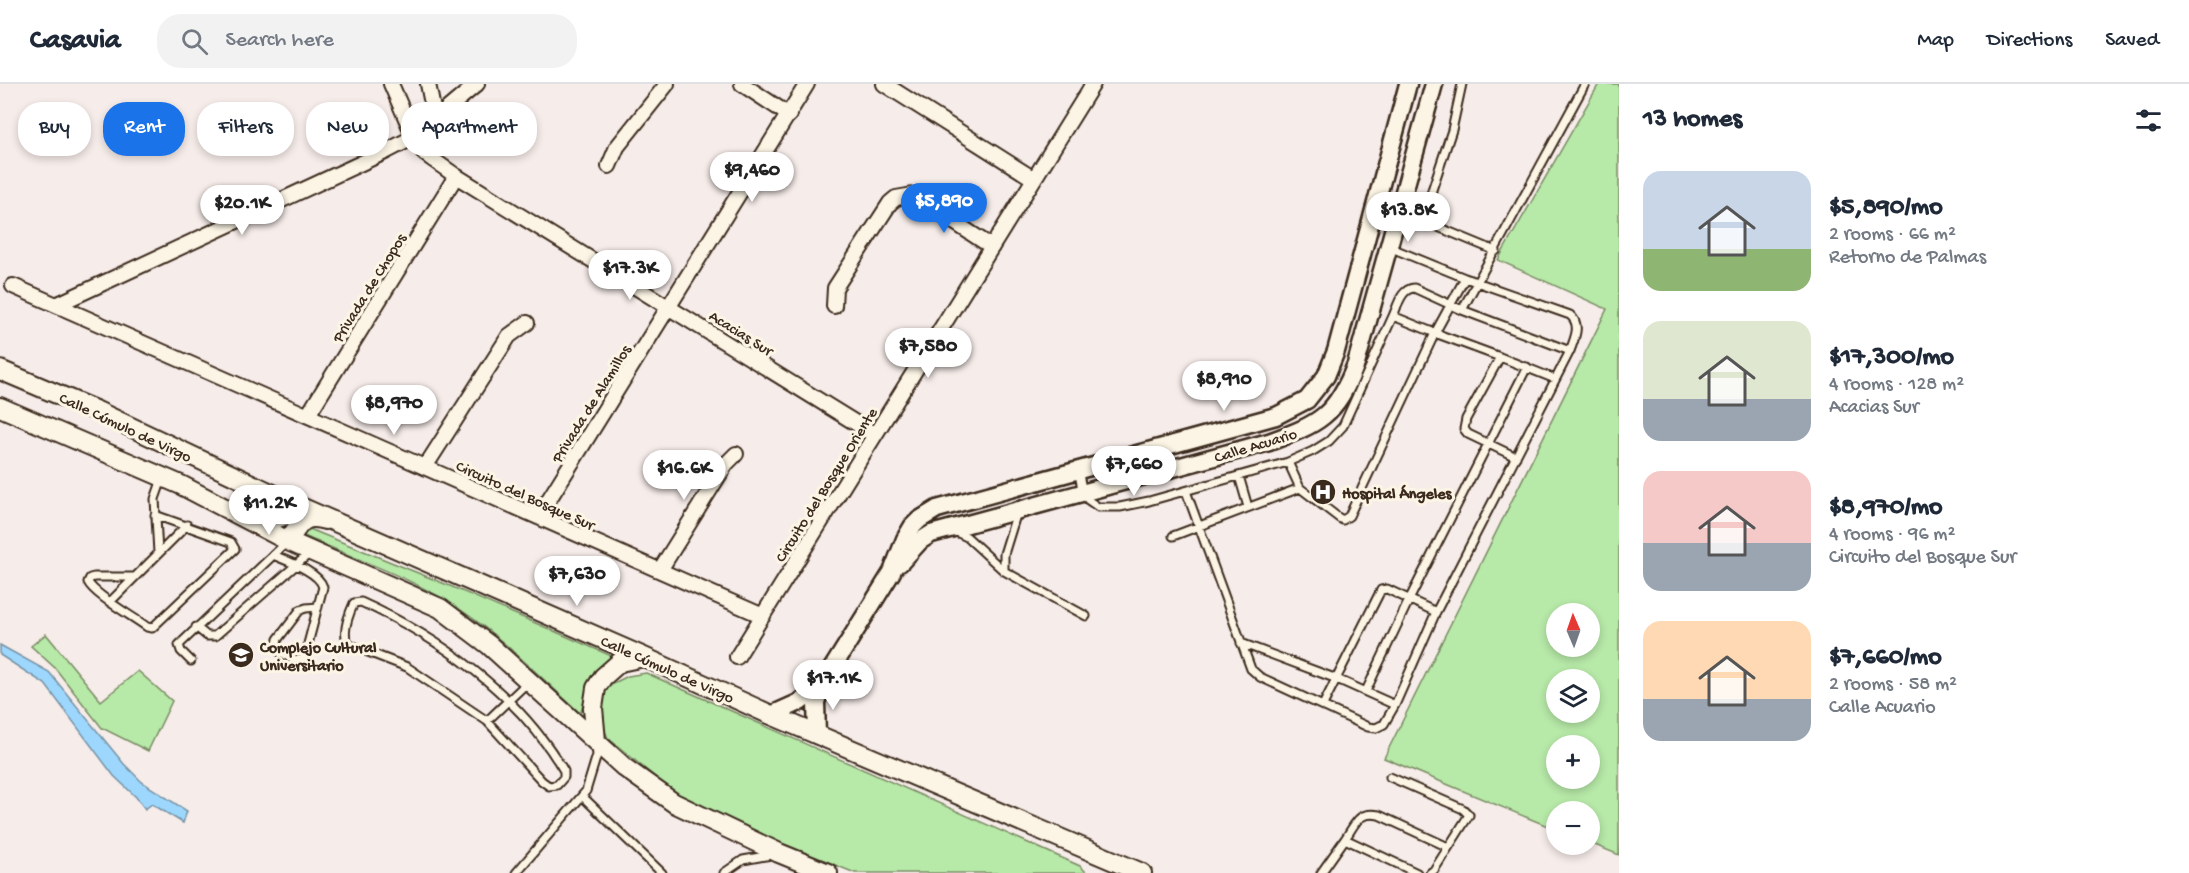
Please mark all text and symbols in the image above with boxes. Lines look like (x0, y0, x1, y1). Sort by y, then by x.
search box (157, 14, 577, 68)
text: Casavia (30, 25, 121, 58)
icon: search (178, 25, 211, 58)
text: Search here (226, 28, 334, 54)
text: Map (1917, 29, 1954, 54)
text: Directions (1987, 29, 2072, 54)
text: Saved (2105, 29, 2159, 54)
chip: Buy (18, 102, 91, 156)
chip: Rent (103, 102, 185, 156)
chip: Filters (197, 102, 294, 156)
chip: New (306, 102, 389, 156)
chip: Apartment (401, 102, 537, 156)
icon: filters (2132, 104, 2165, 137)
text: 13 homes (1643, 105, 1742, 136)
pin: $9,460 (703, 152, 801, 203)
text: $9,460 (724, 160, 780, 183)
pin: $5,890 (895, 183, 993, 234)
pin: $20.1K (193, 185, 291, 236)
text: $5,890 (915, 191, 973, 214)
pin: $13.8K (1359, 192, 1457, 243)
text: $20.1K (214, 193, 270, 216)
text: $5,890/mo (1829, 193, 1943, 224)
icon: home (1691, 195, 1763, 267)
text: $13.8K (1380, 200, 1436, 223)
text: 2 rooms · 66 m² (1829, 224, 1956, 247)
street label: Privada de Chopos (329, 230, 413, 348)
text: Retorno de Palmas (1829, 247, 1986, 270)
pin: $17.3K (581, 250, 679, 301)
text: $17.3K (602, 258, 658, 281)
street label: Acacias Sur (705, 308, 777, 363)
pin: $7,580 (879, 328, 977, 379)
text: $7,580 (899, 336, 957, 359)
street label: Privada de Alamillos (549, 342, 637, 468)
text: $17,300/mo (1829, 343, 1954, 374)
icon: home (1691, 345, 1763, 417)
pin: $8,910 (1175, 361, 1273, 412)
text: $8,910 (1196, 369, 1252, 392)
text: 4 rooms · 128 m² (1829, 374, 1964, 397)
pin: $8,970 (345, 385, 443, 436)
street label: Calle Cúmulo de Virgo (55, 390, 194, 468)
text: $8,970 (365, 393, 423, 416)
text: Acacias Sur (1829, 397, 1919, 420)
street label: Circuito del Bosque Oriente (773, 404, 884, 567)
street label: Calle Acuario (1212, 426, 1300, 469)
pin: $7,660 (1085, 446, 1183, 497)
pin: $16.6K (635, 450, 733, 501)
text: $7,660 (1105, 454, 1163, 477)
street label: Circuito del Bosque Sur (452, 458, 598, 537)
text: $16.6K (657, 458, 711, 481)
hospital icon: Hospital Ángeles (1308, 477, 1338, 507)
place label: Hospital Ángeles (1342, 484, 1453, 505)
pin: $11.2K (220, 485, 318, 536)
text: $11.2K (243, 493, 295, 516)
text: $8,970/mo (1829, 493, 1943, 524)
icon: home (1691, 495, 1763, 567)
text: 4 rooms · 96 m² (1829, 524, 1955, 547)
text: Circuito del Bosque Sur (1829, 547, 2016, 570)
pin: $7,630 (528, 556, 626, 607)
text: $7,630 (548, 564, 606, 587)
north arrow (1546, 603, 1600, 657)
map controls (1546, 603, 1600, 855)
street label: Calle Cúmulo de Virgo (597, 633, 736, 709)
school or university icon: Complejo Cultural Universitario (226, 640, 256, 670)
place label: Complejo Cultural Universitario (259, 640, 377, 677)
text: $7,660/mo (1829, 643, 1942, 674)
icon: home (1691, 645, 1763, 717)
pin: $17.1K (784, 660, 882, 711)
text: $17.1K (807, 668, 859, 691)
button: layers (1546, 669, 1600, 723)
text: 2 rooms · 58 m² (1829, 674, 1957, 697)
text: Calle Acuario (1829, 697, 1936, 720)
button: + (1546, 735, 1600, 789)
button: − (1546, 801, 1600, 855)

